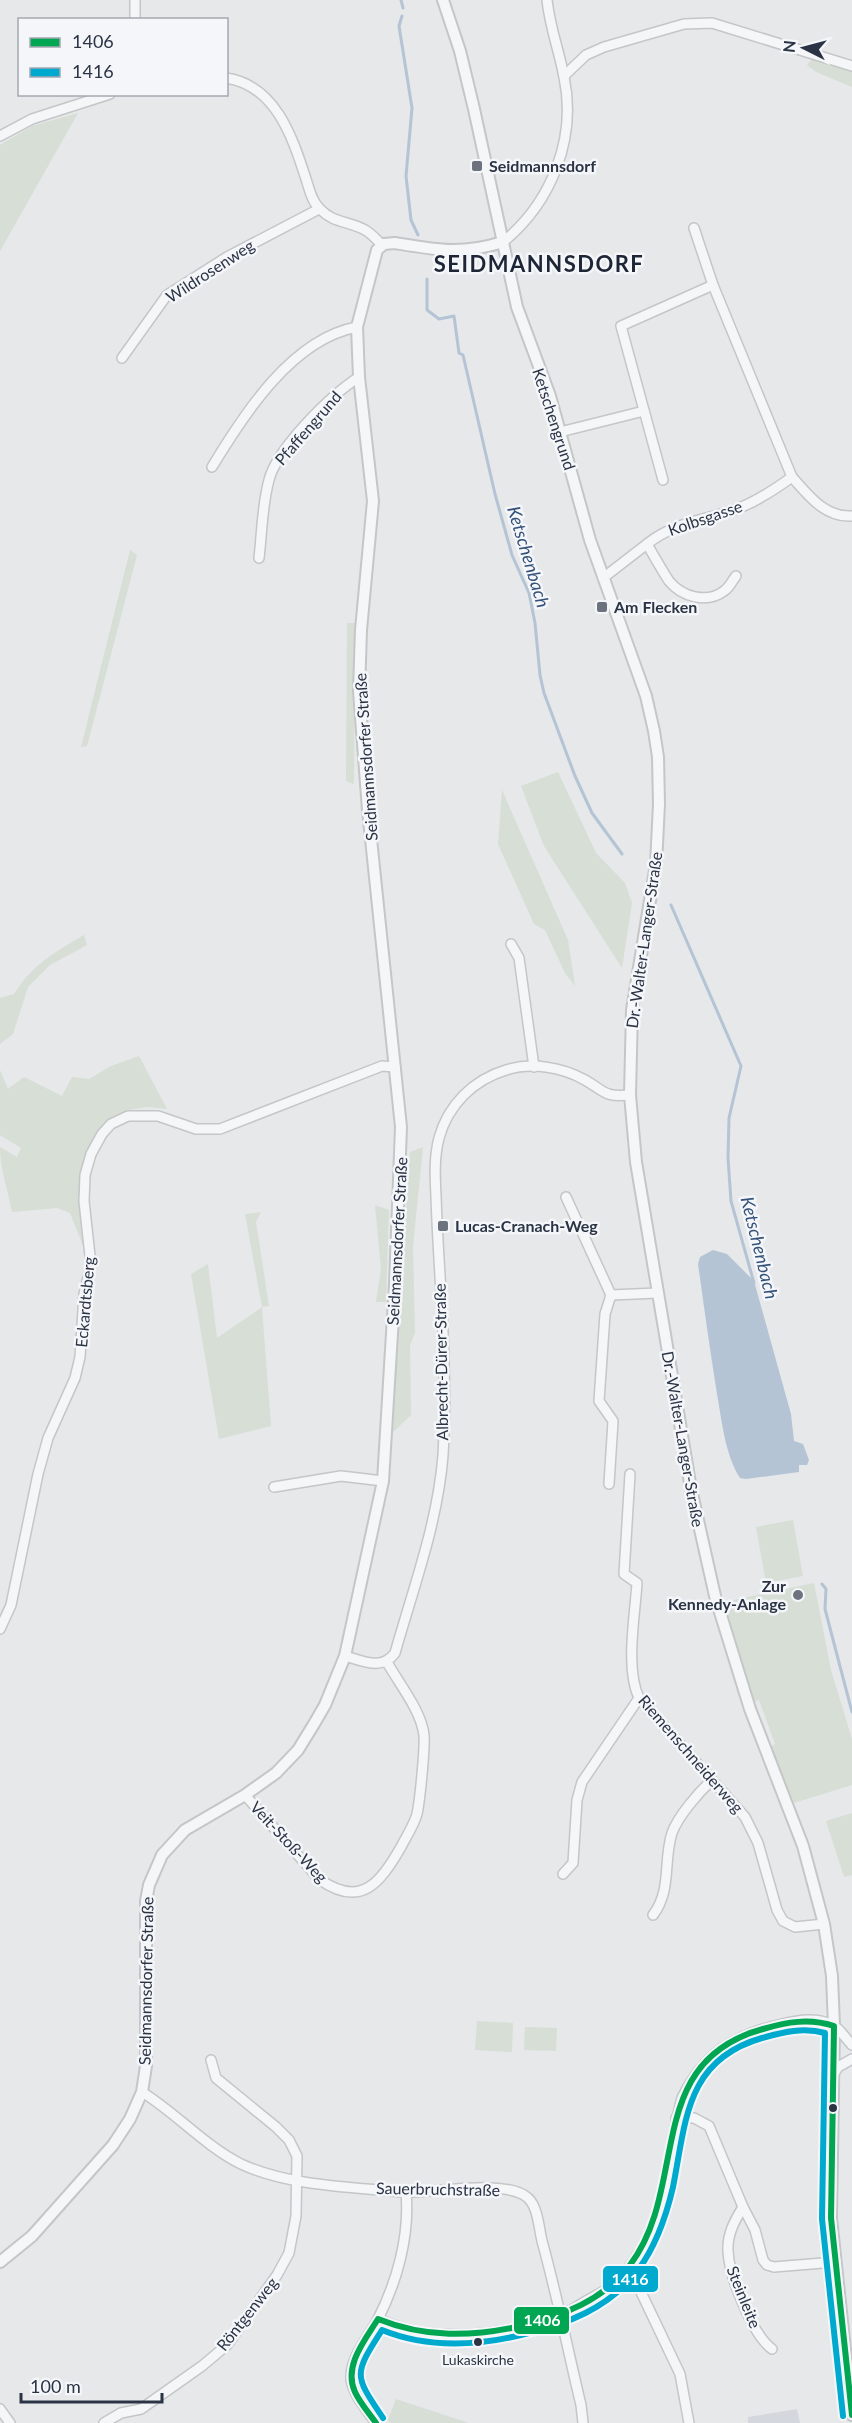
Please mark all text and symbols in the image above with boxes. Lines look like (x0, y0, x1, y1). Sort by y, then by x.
legend (18, 18, 228, 96)
north arrow (774, 18, 834, 78)
text: 1406 (72, 30, 114, 52)
text: N (778, 39, 799, 54)
text: 1416 (72, 60, 114, 82)
place label: Seidmannsdorf (489, 156, 596, 175)
marker: Seidmannsdorf (470, 159, 484, 173)
street label: Wildrosenweg (162, 235, 257, 306)
district label: SEIDMANNSDORF (434, 250, 644, 277)
street label: Ketschengrund (529, 366, 580, 472)
street label: Pfaffengrund (270, 387, 345, 469)
street label: Kolbsgasse (665, 496, 744, 539)
water label: Ketschenbach (503, 503, 555, 610)
place label: Am Flecken (613, 597, 697, 616)
marker: Am Flecken (595, 600, 609, 614)
street label: Seidmannsdorfer Straße (350, 672, 381, 842)
street label: Dr.-Walter-Langer-Straße (622, 850, 665, 1030)
street label: Seidmannsdorfer Straße (383, 1156, 410, 1326)
water label: Ketschenbach (737, 1194, 783, 1301)
place label: Lucas-Cranach-Weg (455, 1216, 598, 1235)
marker: Lucas-Cranach-Weg (436, 1219, 450, 1233)
street label: Eckardtsberg (71, 1256, 98, 1348)
street label: Albrecht-Dürer-Straße (430, 1283, 451, 1441)
street label: Dr.-Walter-Langer-Straße (659, 1350, 708, 1528)
place label: Zur Kennedy-Anlage (668, 1576, 786, 1613)
marker: Zur Kennedy-Anlage (791, 1588, 805, 1602)
street label: Riemenschneiderweg (635, 1691, 748, 1816)
street label: Veit-Stoß-Weg (247, 1797, 332, 1886)
street label: Seidmannsdorfer Straße (135, 1897, 156, 2065)
unlabelled marker (827, 2102, 839, 2114)
street label: Sauerbruchstraße (376, 2178, 500, 2199)
street label: Steinleite (723, 2263, 766, 2331)
line badge: 1416 (602, 2265, 659, 2293)
text: 1416 (611, 2269, 649, 2288)
street label: Röntgenweg (212, 2273, 281, 2354)
line badge: 1406 (513, 2306, 570, 2335)
text: 1406 (523, 2310, 561, 2329)
marker: Lukaskirche (472, 2336, 484, 2348)
place label: Lukaskirche (442, 2351, 514, 2368)
scale bar (21, 2366, 162, 2404)
text: 100 m (30, 2375, 81, 2397)

